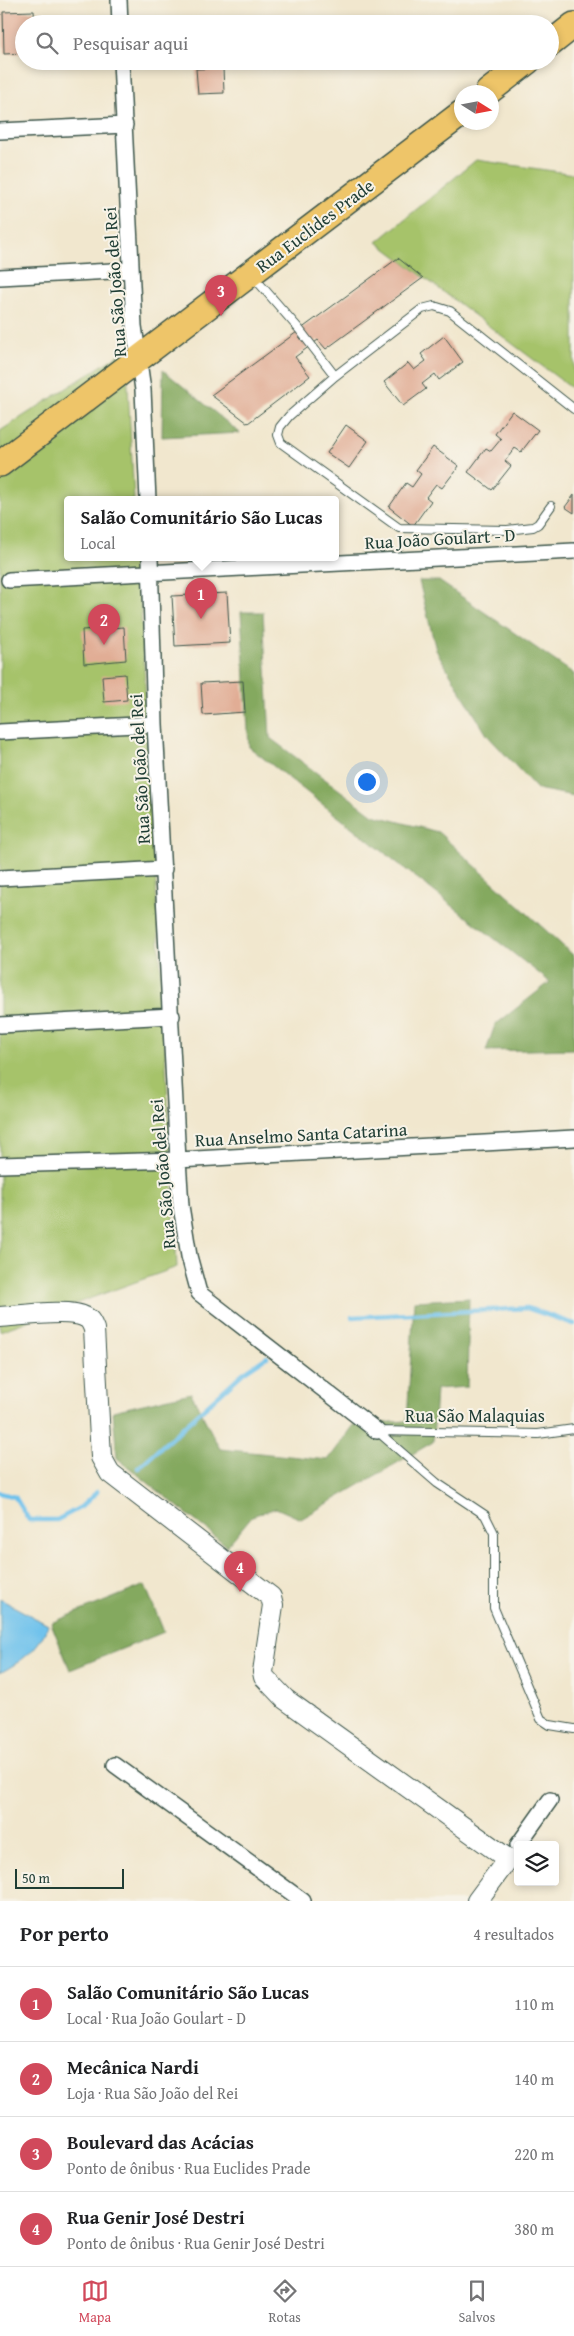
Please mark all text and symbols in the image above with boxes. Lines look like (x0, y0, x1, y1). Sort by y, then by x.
search box (15, 15, 559, 70)
icon: search (33, 29, 61, 57)
text: Pesquisar aqui (73, 29, 188, 57)
north arrow (454, 85, 499, 130)
street label: Rua Euclides Prade (250, 172, 379, 279)
street label: Rua São João del Rei (96, 206, 133, 358)
pin: 3 (205, 275, 237, 316)
popup (64, 496, 339, 561)
text: Salão Comunitário São Lucas (80, 503, 323, 531)
street label: Rua João Goulart - D (364, 521, 516, 556)
text: Local (80, 531, 116, 555)
pin: 1 (185, 578, 217, 619)
pin: 2 (88, 604, 120, 645)
street label: Rua São João del Rei (122, 693, 157, 845)
your location (354, 769, 380, 795)
street label: Rua São João del Rei (142, 1098, 183, 1250)
street label: Rua Anselmo Santa Catarina (194, 1115, 408, 1154)
street label: Rua São Malaquias (405, 1402, 545, 1429)
pin: 4 (224, 1551, 256, 1592)
map controls (514, 1841, 559, 1886)
button: layers (514, 1841, 559, 1886)
scale bar (15, 1866, 124, 1889)
text: 50 m (22, 1868, 50, 1888)
text: Por perto (20, 1918, 109, 1949)
text: 4 resultados (473, 1922, 554, 1946)
text: Salão Comunitário São Lucas (67, 1978, 309, 2006)
text: 1 (32, 1992, 40, 2016)
text: 110 m (514, 1992, 554, 2016)
text: Local · Rua João Goulart - D (67, 2006, 246, 2030)
text: Mecânica Nardi (67, 2053, 199, 2081)
text: 2 (32, 2067, 40, 2091)
text: 140 m (514, 2067, 554, 2091)
text: Loja · Rua São João del Rei (67, 2081, 238, 2105)
text: Boulevard das Acácias (67, 2128, 254, 2156)
text: 3 (32, 2142, 40, 2166)
text: 220 m (514, 2142, 554, 2166)
text: Ponto de ônibus · Rua Euclides Prade (67, 2156, 310, 2180)
text: Rua Genir José Destri (67, 2203, 245, 2231)
text: 4 (32, 2217, 40, 2241)
text: 380 m (514, 2217, 554, 2241)
text: Ponto de ônibus · Rua Genir José Destri (67, 2231, 325, 2255)
tab: Mapa (79, 2277, 111, 2327)
tab: Rotas (269, 2277, 301, 2327)
tab: Salvos (458, 2277, 495, 2327)

